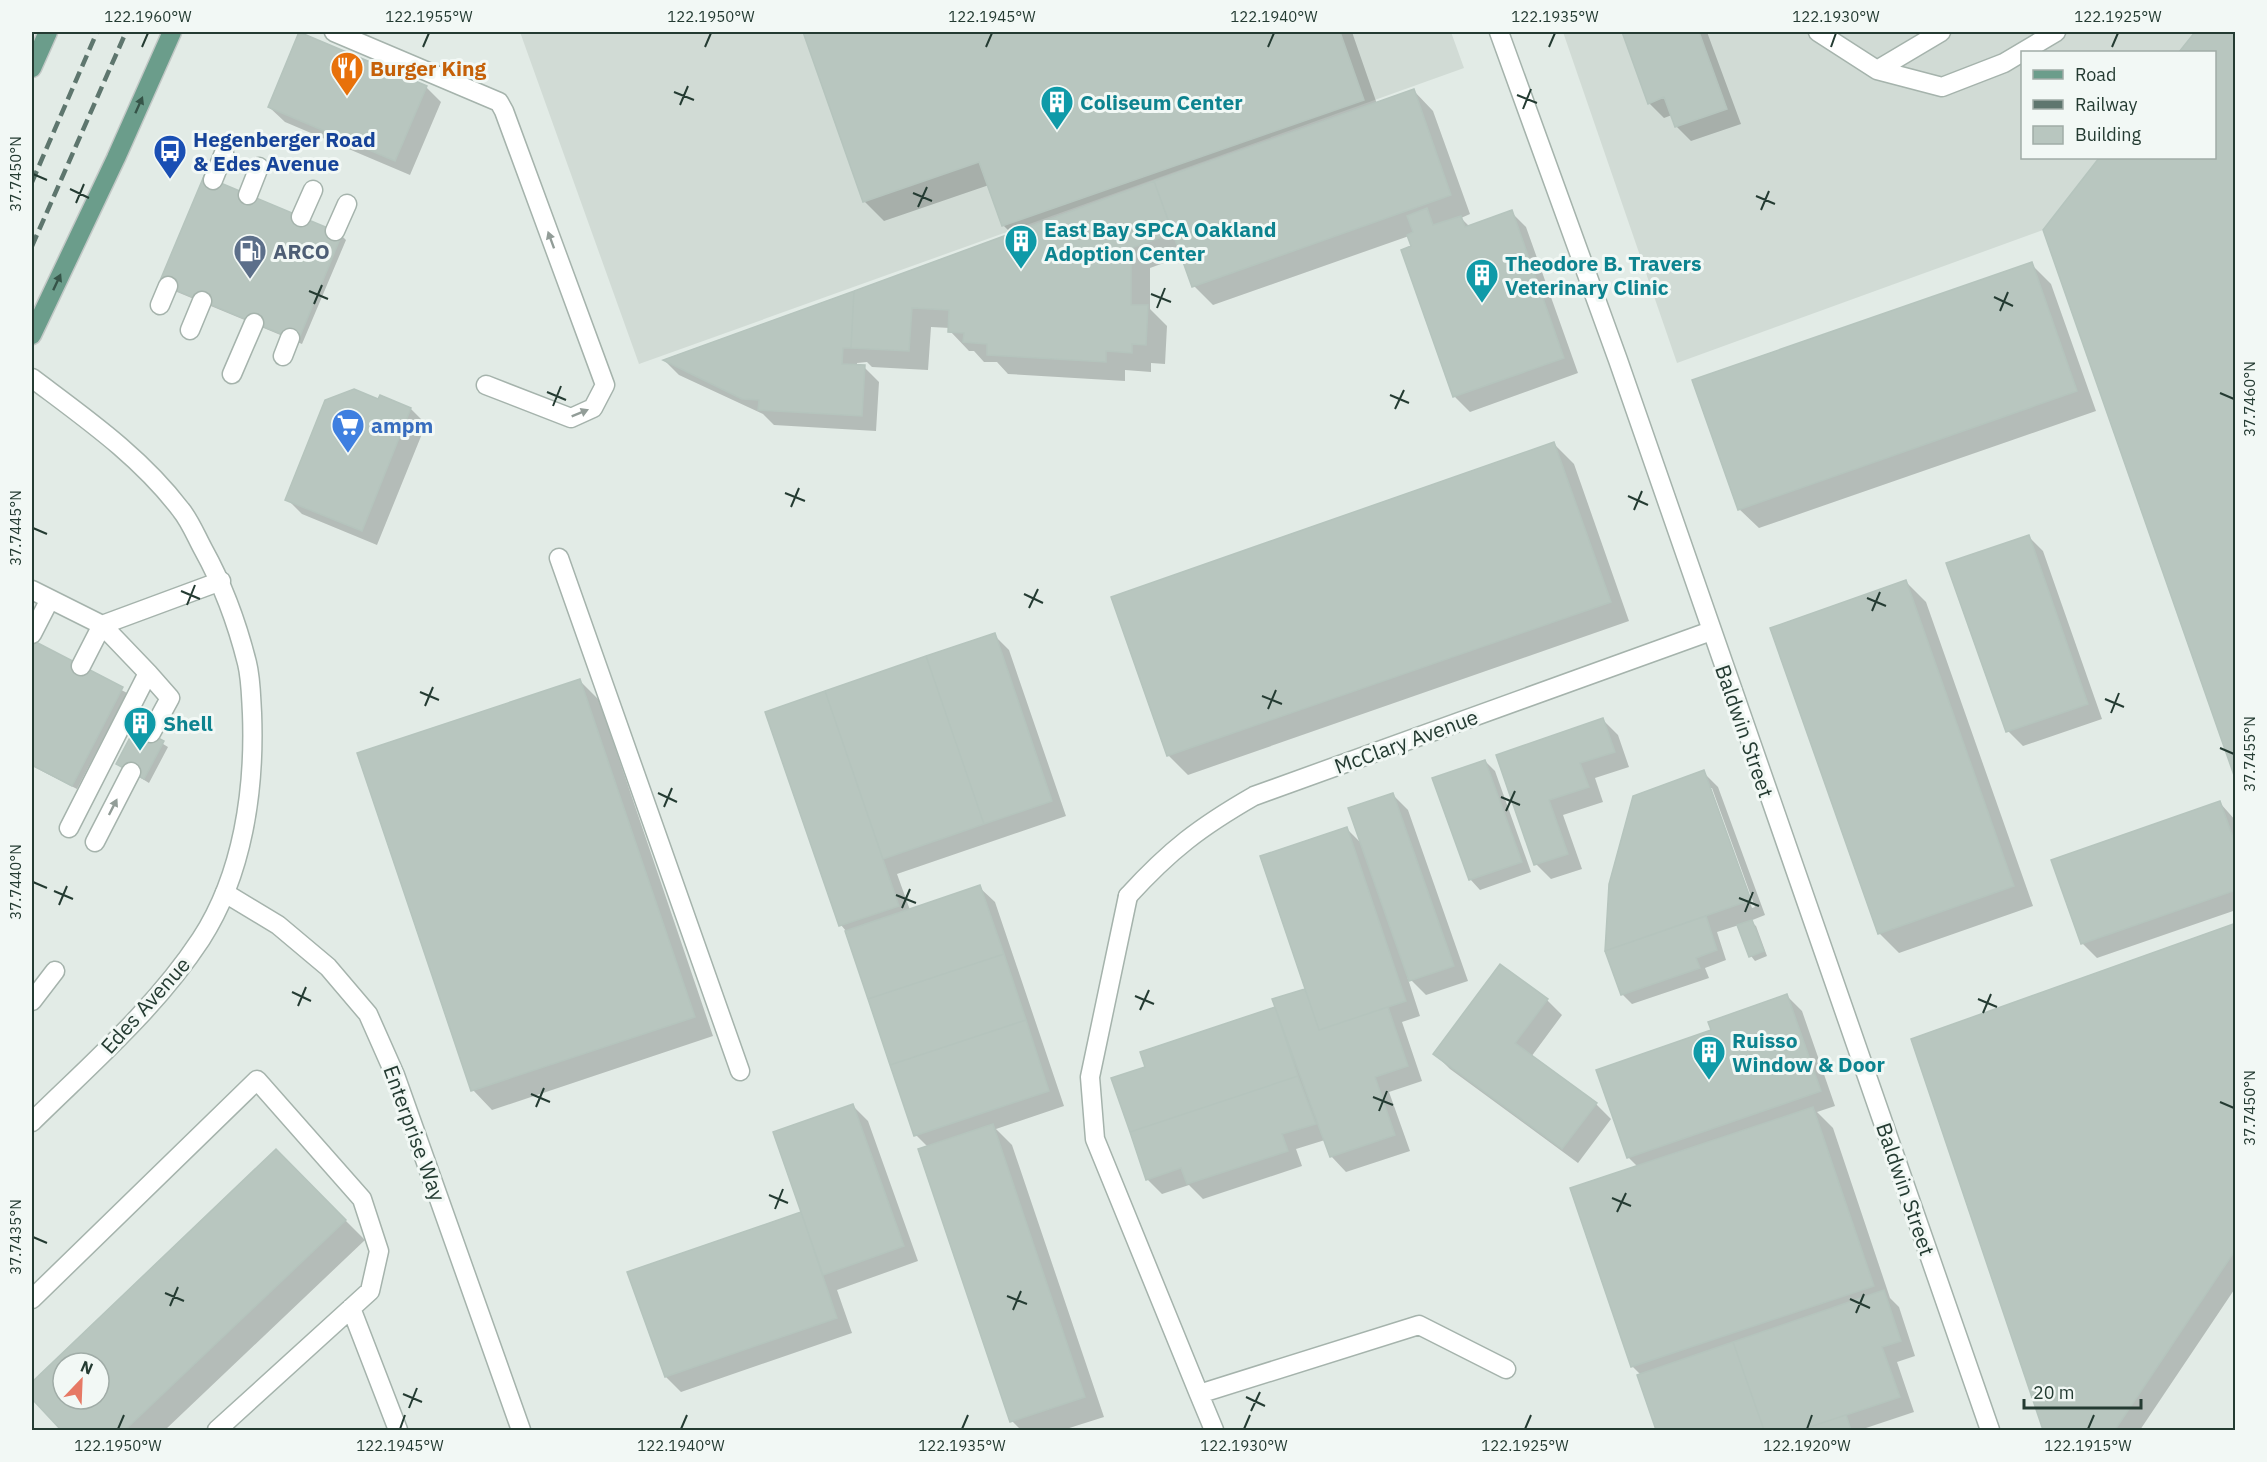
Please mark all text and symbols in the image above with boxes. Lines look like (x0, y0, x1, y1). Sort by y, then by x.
text: 122.1960°W (104, 7, 192, 26)
text: 122.1955°W (385, 7, 473, 26)
text: 122.1950°W (667, 7, 755, 26)
text: 122.1945°W (948, 7, 1036, 26)
text: 122.1940°W (1230, 7, 1318, 26)
text: 122.1935°W (1511, 7, 1599, 26)
text: 122.1930°W (1792, 7, 1880, 26)
text: 122.1925°W (2074, 7, 2162, 26)
restaurant icon: Burger King (329, 50, 365, 97)
legend (2021, 51, 2216, 159)
place label: Burger King (370, 54, 487, 82)
text: Road (2075, 63, 2116, 86)
building icon: Coliseum Center (1039, 84, 1075, 131)
place label: Coliseum Center (1080, 88, 1243, 116)
text: Railway (2075, 93, 2137, 116)
one-way arrow (134, 96, 144, 114)
text: Building (2075, 123, 2142, 146)
place label: Hegenberger Road & Edes Avenue (193, 125, 376, 177)
bus stop icon: Hegenberger Road & Edes Avenue (152, 133, 188, 180)
text: 37.7450°N (6, 136, 25, 212)
place label: East Bay SPCA Oakland Adoption Center (1044, 215, 1276, 267)
building icon: East Bay SPCA Oakland Adoption Center (1003, 223, 1039, 270)
one-way arrow (546, 231, 556, 249)
fuel station icon: ARCO (232, 233, 268, 280)
place label: ARCO (273, 237, 330, 265)
place label: Theodore B. Travers Veterinary Clinic (1505, 249, 1702, 301)
building icon: Theodore B. Travers Veterinary Clinic (1464, 257, 1500, 304)
one-way arrow (52, 274, 61, 291)
text: 37.7460°N (2240, 361, 2259, 437)
supermarket icon: ampm (330, 407, 366, 454)
one-way arrow (571, 408, 589, 418)
place label: ampm (371, 411, 433, 439)
text: 37.7445°N (6, 490, 25, 566)
street label: Baldwin Street (1709, 661, 1781, 801)
street label: McClary Avenue (1330, 702, 1482, 780)
building icon: Shell (122, 705, 158, 752)
place label: Shell (163, 709, 213, 737)
text: 37.7455°N (2240, 716, 2259, 792)
one-way arrow (108, 798, 118, 815)
text: 37.7440°N (6, 844, 25, 920)
street label: Edes Avenue (94, 951, 196, 1059)
place label: Ruisso Window & Door (1732, 1026, 1885, 1078)
building icon: Ruisso Window & Door (1691, 1034, 1727, 1081)
street label: Enterprise Way (377, 1061, 453, 1205)
text: 37.7450°N (2240, 1070, 2259, 1146)
street label: Baldwin Street (1870, 1119, 1942, 1259)
text: 37.7435°N (6, 1199, 25, 1275)
north arrow (51, 1351, 111, 1411)
text: N (78, 1356, 96, 1379)
scale bar (2024, 1372, 2141, 1410)
text: 20 m (2033, 1381, 2075, 1404)
text: 122.1950°W (74, 1436, 162, 1455)
text: 122.1945°W (356, 1436, 444, 1455)
text: 122.1940°W (637, 1436, 725, 1455)
text: 122.1935°W (918, 1436, 1006, 1455)
text: 122.1930°W (1200, 1436, 1288, 1455)
text: 122.1925°W (1481, 1436, 1569, 1455)
text: 122.1920°W (1763, 1436, 1851, 1455)
text: 122.1915°W (2044, 1436, 2132, 1455)

